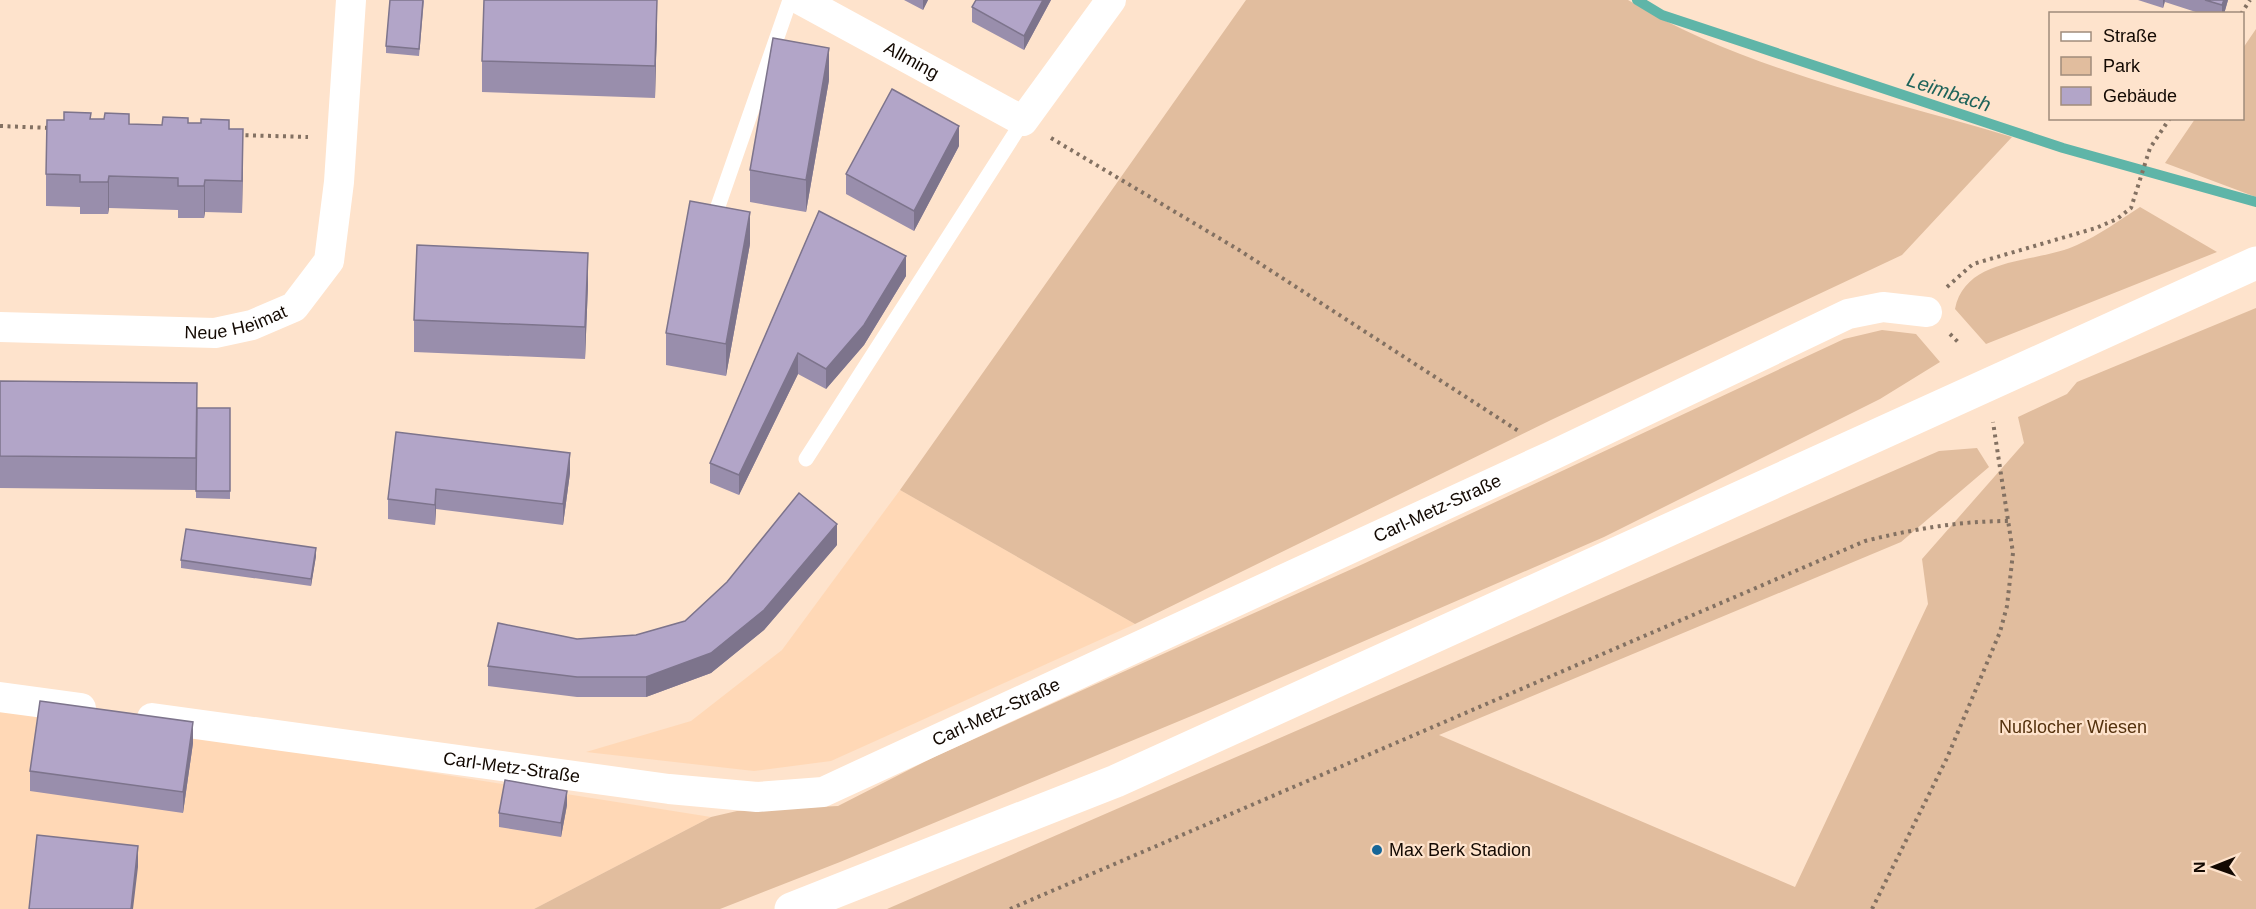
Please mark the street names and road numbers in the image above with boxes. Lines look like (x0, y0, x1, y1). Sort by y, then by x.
street label: Allming (881, 37, 942, 83)
street label: Neue Heimat (184, 301, 290, 343)
street label: Carl-Metz-Straße (1370, 470, 1504, 546)
street label: Carl-Metz-Straße (929, 674, 1063, 750)
street label: Carl-Metz-Straße (442, 748, 581, 787)

